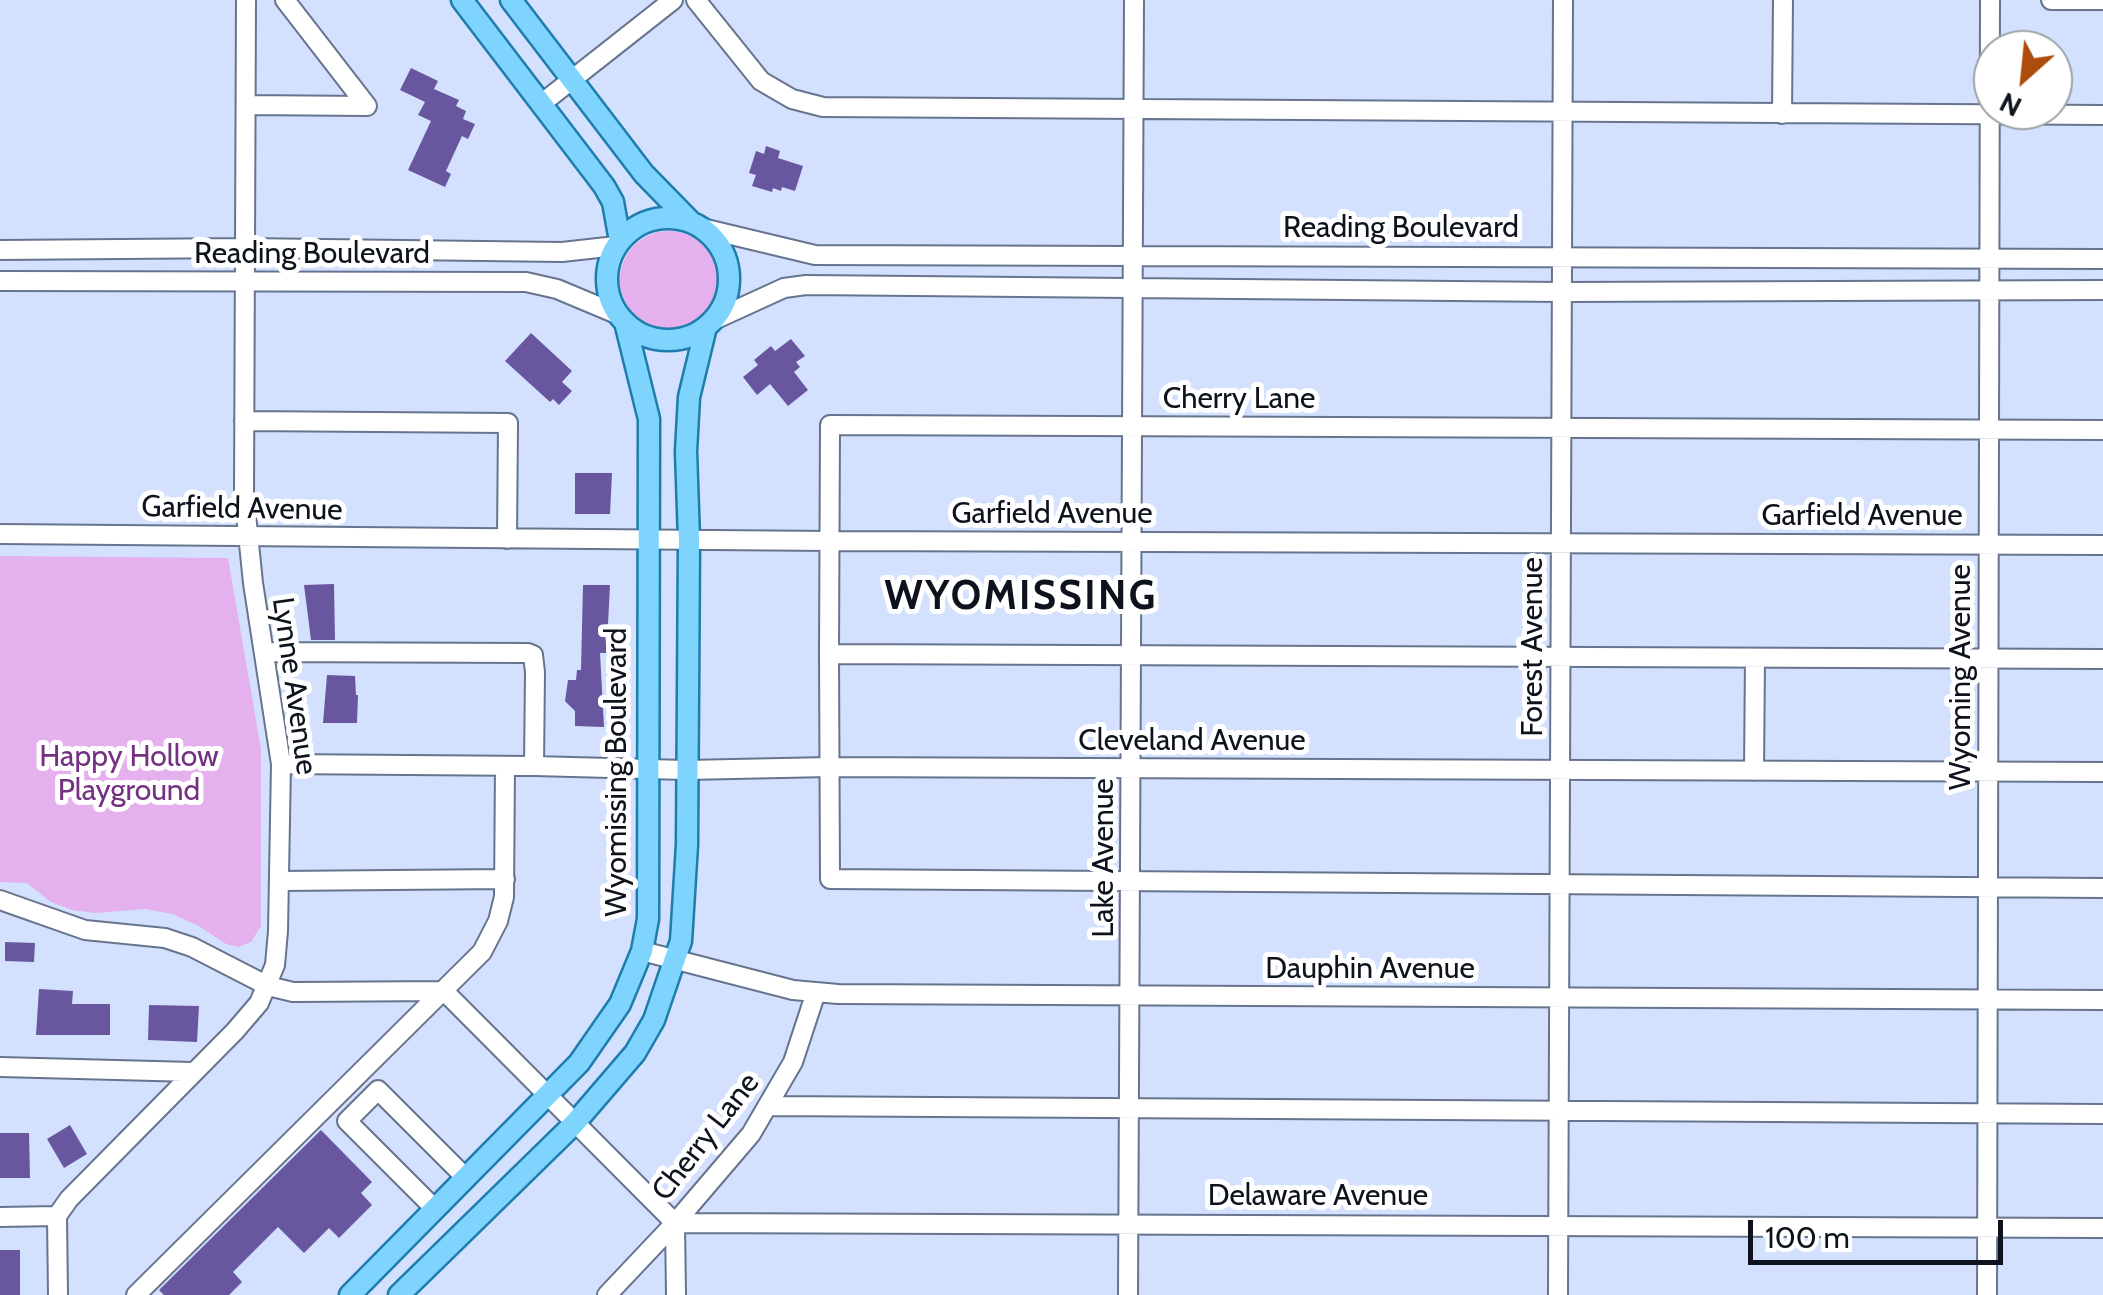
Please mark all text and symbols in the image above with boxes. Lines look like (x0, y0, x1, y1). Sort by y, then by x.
north arrow (1973, 30, 2073, 130)
text: N (1994, 85, 2027, 125)
street label: Reading Boulevard (1283, 210, 1519, 246)
street label: Reading Boulevard (194, 236, 430, 272)
street label: Cherry Lane (1163, 381, 1315, 417)
street label: Garfield Avenue (141, 489, 343, 529)
street label: Garfield Avenue (951, 496, 1153, 532)
street label: Garfield Avenue (1761, 498, 1963, 534)
street label: Forest Avenue (1515, 557, 1551, 737)
street label: Wyoming Avenue (1943, 564, 1979, 790)
district label: WYOMISSING (884, 573, 1158, 621)
street label: Lynne Avenue (264, 595, 324, 777)
street label: Wyomissing Boulevard (599, 628, 635, 916)
street label: Cleveland Avenue (1078, 723, 1306, 759)
park label: Happy Hollow Playground (39, 739, 219, 810)
street label: Lake Avenue (1086, 778, 1122, 938)
street label: Dauphin Avenue (1265, 951, 1475, 987)
street label: Cherry Lane (645, 1066, 767, 1208)
street label: Delaware Avenue (1208, 1178, 1428, 1214)
scale bar (1753, 1200, 2008, 1262)
text: 100 m (1765, 1219, 1850, 1256)

